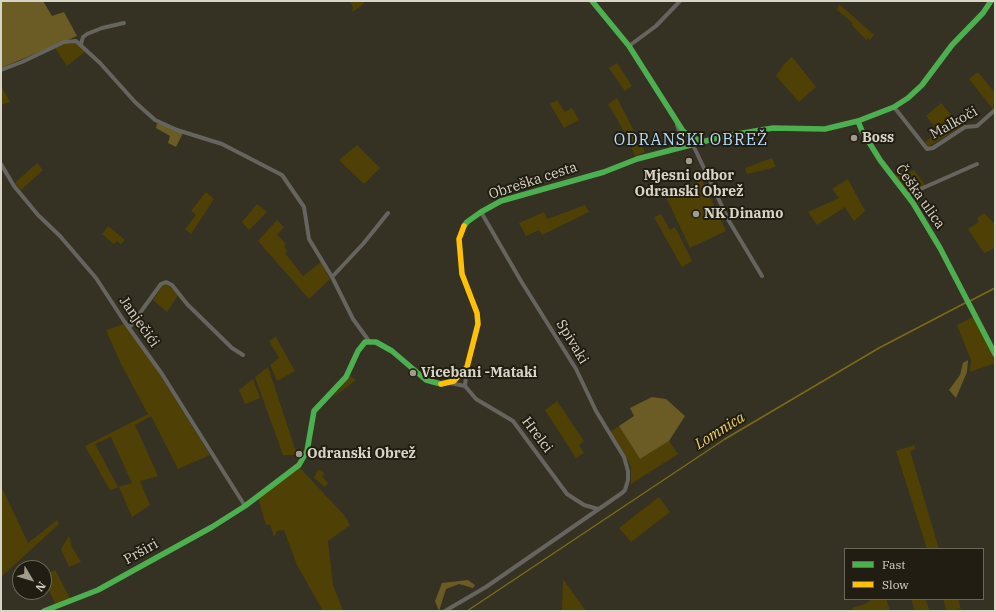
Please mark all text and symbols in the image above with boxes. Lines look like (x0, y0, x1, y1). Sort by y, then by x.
street label: Malkoči (927, 103, 981, 143)
district label: ODRANSKI OBREŽ (614, 130, 768, 150)
place label: Boss (862, 130, 894, 146)
marker: Boss (849, 133, 859, 143)
marker: Mjesni odbor Odranski Obrež (684, 156, 694, 166)
street label: Obreška cesta (487, 159, 579, 203)
street label: Češka ulica (892, 162, 948, 232)
place label: Mjesni odbor Odranski Obrež (635, 168, 743, 200)
place label: NK Dinamo (704, 206, 783, 222)
marker: NK Dinamo (691, 209, 701, 219)
street label: Janječići (116, 293, 162, 351)
street label: Spivaki (552, 317, 592, 367)
place label: Vicebani -Mataki (421, 365, 537, 381)
marker: Vicebani -Mataki (408, 368, 418, 378)
water label: Lomnica (692, 409, 748, 453)
street label: Hrelci (518, 414, 556, 456)
place label: Odranski Obrež (307, 446, 416, 462)
marker: Odranski Obrež (294, 449, 304, 459)
street label: Prširi (121, 536, 161, 568)
legend (844, 548, 984, 600)
text: Fast (882, 557, 906, 572)
north arrow (12, 560, 52, 600)
text: Slow (882, 577, 909, 592)
text: N (32, 579, 49, 595)

